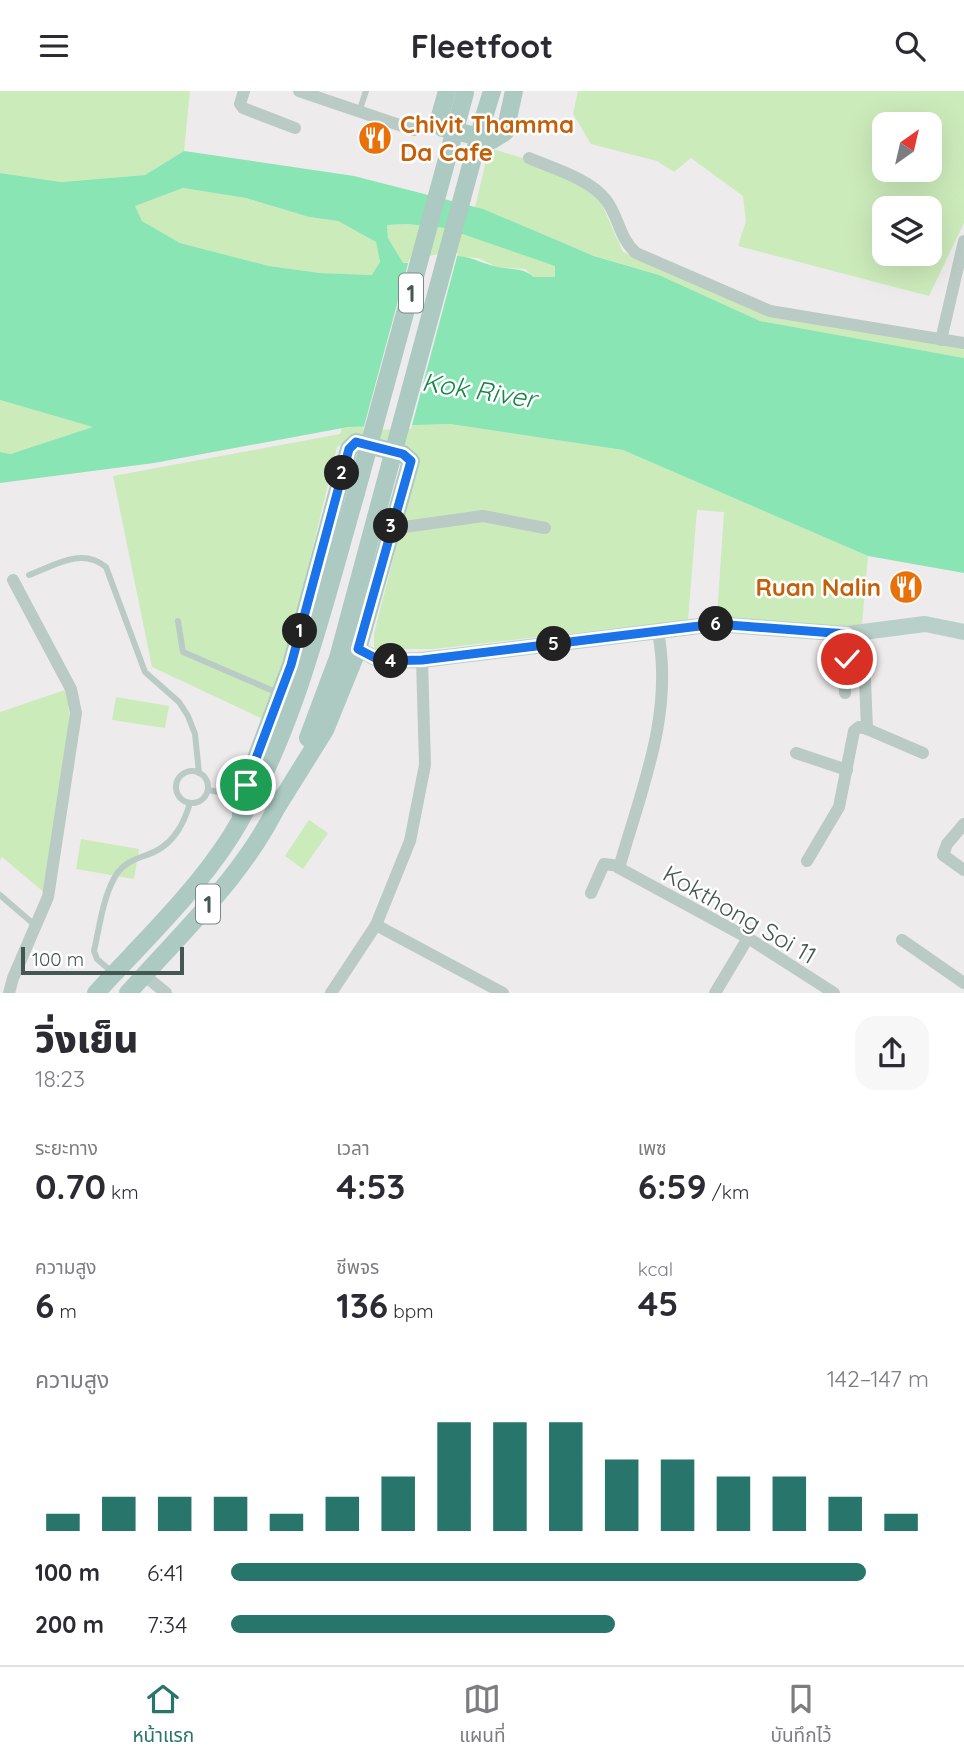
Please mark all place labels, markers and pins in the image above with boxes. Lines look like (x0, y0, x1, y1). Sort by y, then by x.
place label: Chivit Thamma Da Cafe (400, 109, 574, 167)
restaurant icon: Chivit Thamma Da Cafe (356, 119, 394, 157)
pin: 2 (324, 455, 360, 491)
pin: 3 (374, 509, 408, 543)
restaurant icon: Ruan Nalin (887, 568, 925, 606)
place label: Ruan Nalin (755, 572, 881, 602)
pin: 6 (698, 607, 734, 641)
pin: 1 (282, 613, 318, 649)
pin: 5 (536, 627, 572, 661)
pin (817, 629, 877, 689)
pin: 4 (374, 643, 408, 679)
pin (216, 755, 276, 815)

